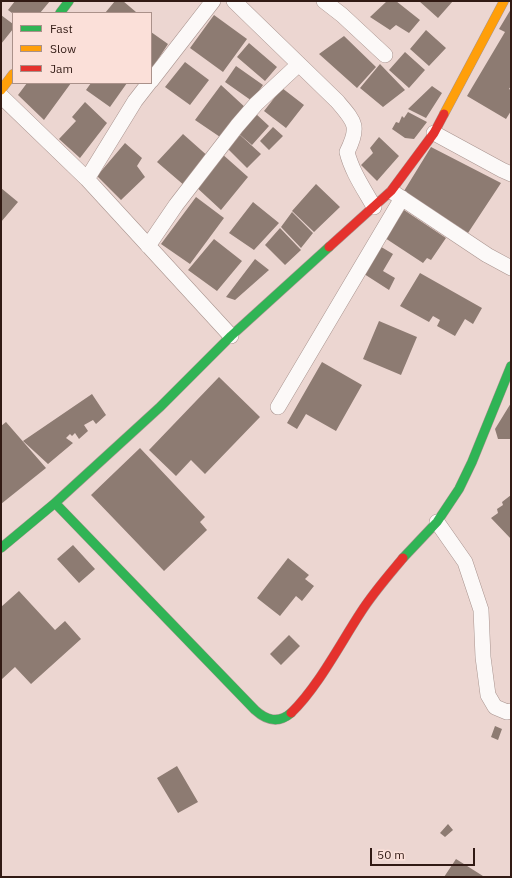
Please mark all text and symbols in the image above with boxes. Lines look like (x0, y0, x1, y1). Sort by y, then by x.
legend (12, 12, 152, 84)
text: Fast (50, 21, 73, 36)
text: Slow (50, 41, 76, 56)
text: Jam (50, 61, 73, 76)
scale bar (372, 840, 477, 866)
text: 50 m (377, 847, 405, 862)

